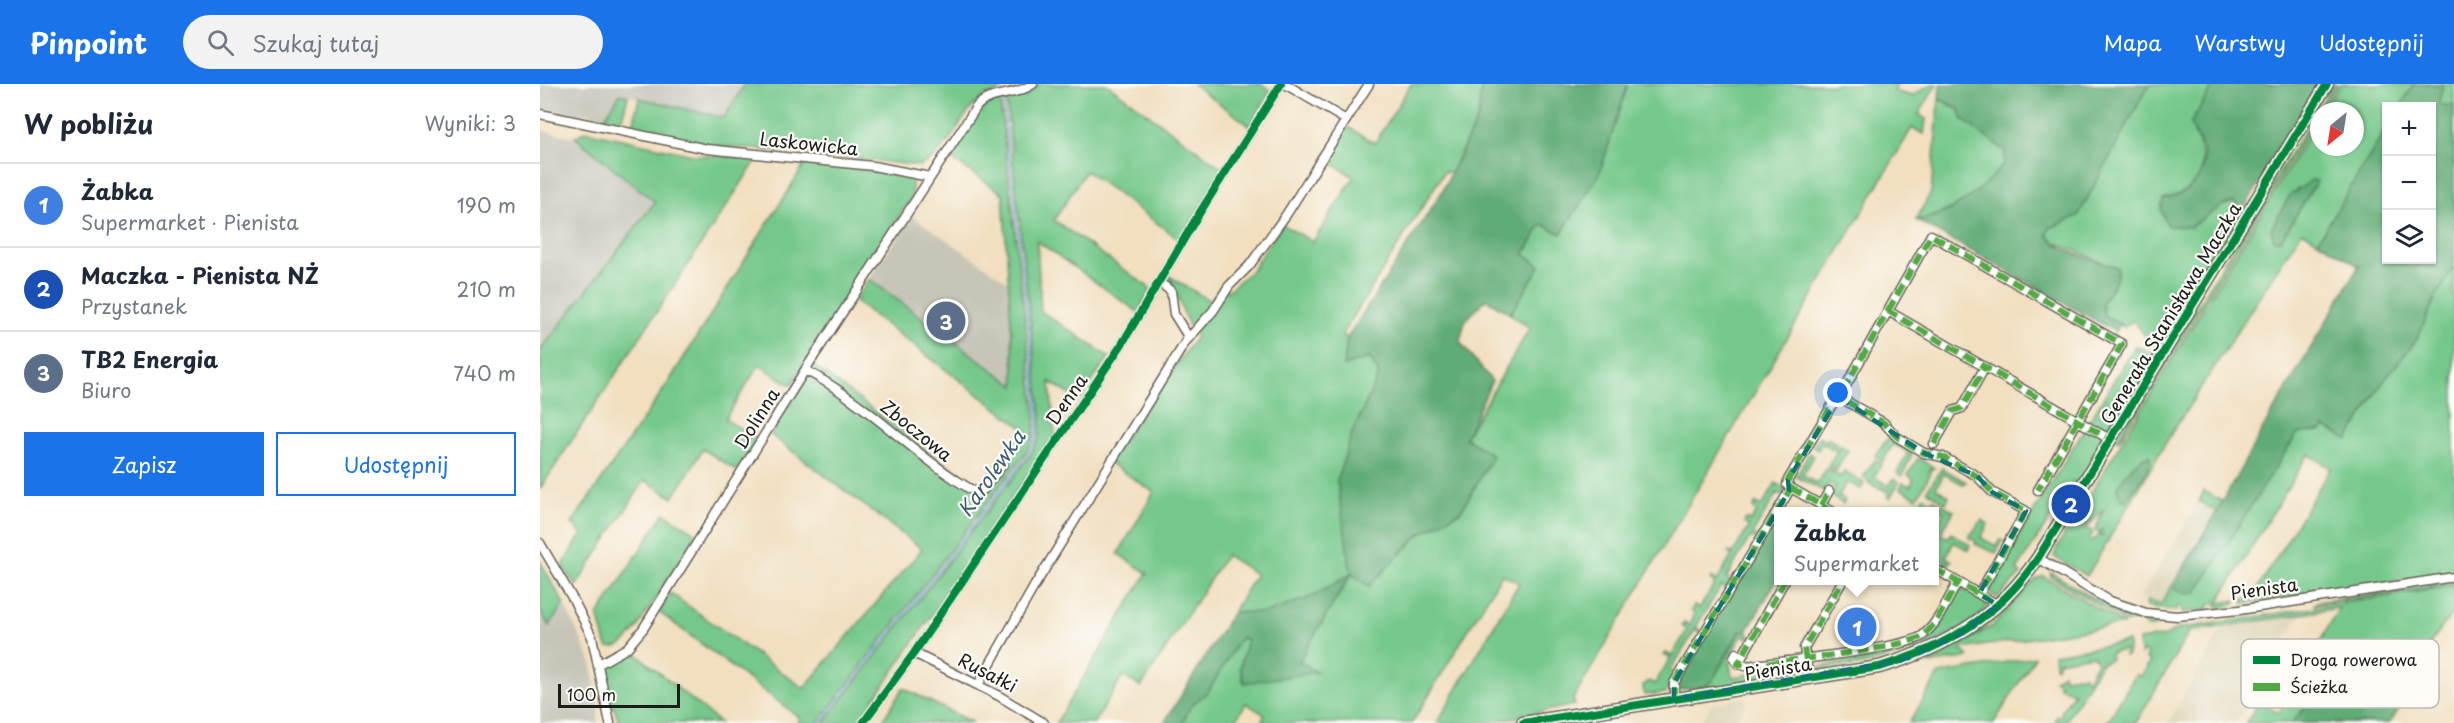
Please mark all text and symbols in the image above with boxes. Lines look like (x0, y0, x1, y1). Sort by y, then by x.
search box (183, 15, 603, 69)
text: Pinpoint (30, 21, 147, 64)
icon: search (204, 26, 237, 59)
text: Szukaj tutaj (252, 26, 379, 59)
text: Mapa (2104, 26, 2162, 58)
text: Warstwy (2195, 26, 2286, 58)
text: Udostępnij (2319, 26, 2424, 58)
north arrow (2310, 102, 2364, 156)
map controls (2382, 102, 2436, 264)
button: + (2382, 102, 2436, 156)
text: W pobliżu (24, 104, 153, 143)
text: Wyniki: 3 (424, 108, 516, 138)
street label: Laskowicka (758, 124, 860, 162)
button: − (2382, 156, 2436, 210)
text: Żabka (81, 174, 154, 207)
text: 1 (39, 190, 48, 220)
text: 190 m (457, 190, 516, 220)
street label: Generała Stanisława Maczka (2093, 196, 2248, 429)
text: Supermarket · Pienista (81, 207, 299, 237)
button: layers (2382, 210, 2436, 264)
text: Maczka - Pienista NŻ (81, 258, 319, 291)
text: 2 (36, 274, 51, 304)
text: 210 m (457, 274, 516, 304)
text: Przystanek (81, 291, 187, 321)
pin: 3 (926, 298, 966, 344)
text: TB2 Energia (81, 342, 218, 375)
text: 3 (37, 358, 50, 388)
text: 740 m (453, 358, 516, 388)
street label: Denna (1039, 367, 1094, 430)
text: Biuro (81, 375, 131, 405)
your location (1823, 378, 1852, 407)
street label: Dolinna (727, 381, 786, 454)
street label: Zboczowa (875, 393, 959, 468)
water label: Karolewka (950, 423, 1032, 523)
button: Zapisz (24, 432, 264, 496)
button: Udostępnij (276, 432, 516, 496)
pin: 2 (2052, 482, 2090, 526)
popup (1774, 507, 1939, 585)
text: Żabka (1794, 515, 1866, 548)
text: Supermarket (1794, 548, 1919, 578)
street label: Pienista (2229, 570, 2300, 606)
pin: 1 (1838, 604, 1876, 650)
legend (2241, 639, 2439, 708)
street label: Rusałki (954, 646, 1022, 698)
text: Droga rowerowa (2290, 647, 2417, 671)
street label: Pienista (1742, 649, 1814, 687)
text: Ścieżka (2290, 674, 2348, 698)
scale bar (558, 681, 680, 708)
text: 100 m (567, 682, 616, 706)

